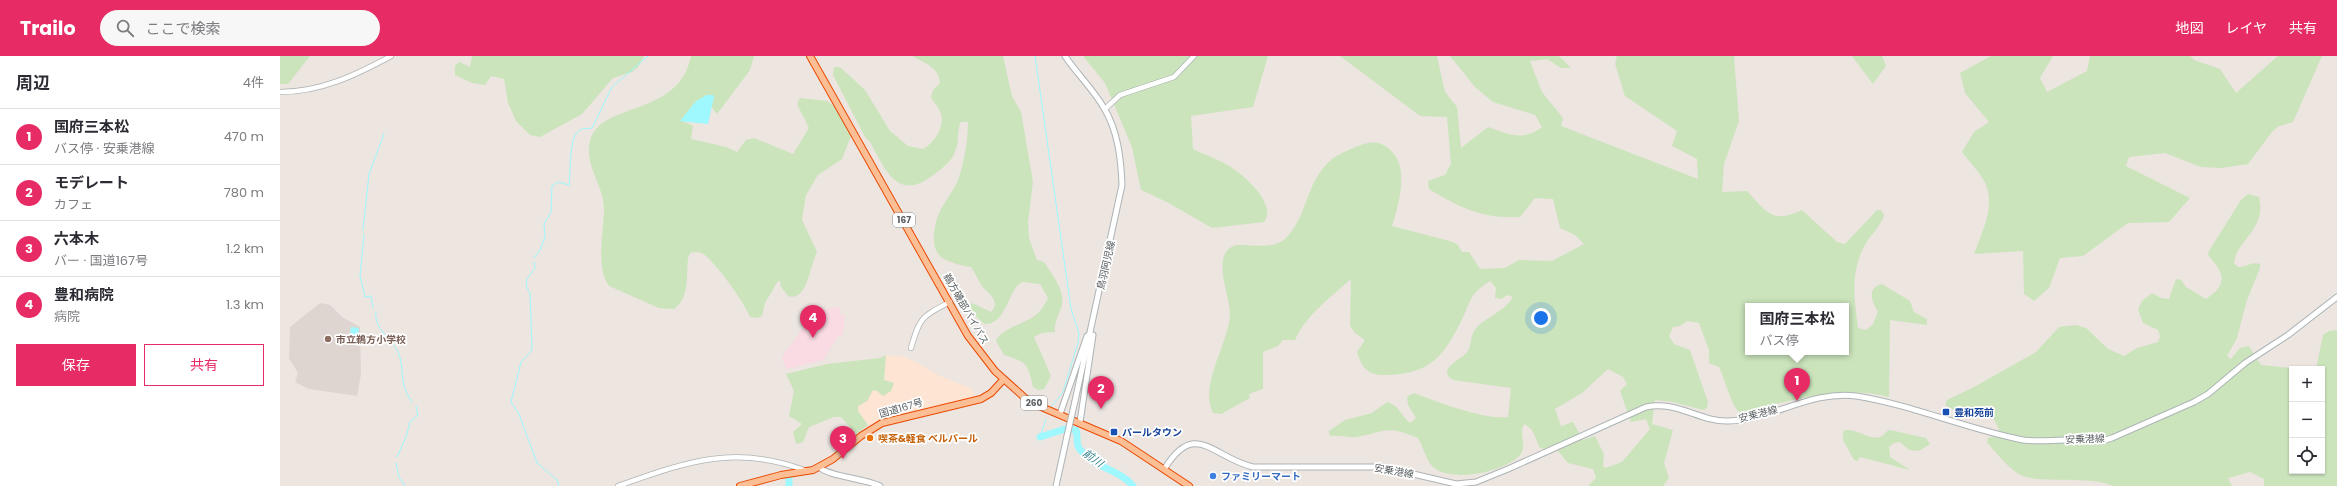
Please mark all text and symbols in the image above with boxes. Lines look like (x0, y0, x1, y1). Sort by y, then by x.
search box (100, 10, 380, 46)
text: Trailo (20, 15, 76, 42)
icon: search (114, 17, 136, 39)
text: ここで検索 (146, 18, 221, 39)
text: 地図 (2175, 18, 2203, 38)
text: レイヤ (2225, 18, 2267, 38)
text: 共有 (2289, 18, 2317, 38)
text: 周辺 (16, 71, 50, 95)
text: 4件 (243, 73, 264, 92)
text: 国府三本松 (54, 116, 129, 137)
text: 1 (27, 127, 31, 146)
text: 470 m (224, 127, 264, 146)
text: バス停 · 安乗港線 (54, 139, 155, 158)
text: モデレート (54, 172, 129, 193)
text: 2 (25, 183, 33, 202)
text: 780 m (224, 183, 264, 202)
text: カフェ (54, 195, 93, 214)
road number: 167 (893, 213, 915, 227)
text: 六本木 (54, 228, 99, 249)
text: 3 (25, 239, 33, 258)
text: 1.2 km (226, 239, 264, 258)
street label: 鳥羽阿児線 (1093, 239, 1119, 291)
text: バー · 国道167号 (54, 251, 148, 270)
street label: 鵜方磯部バイパス (940, 271, 992, 347)
text: 豊和病院 (54, 284, 114, 305)
text: 4 (25, 295, 33, 314)
text: 1.3 km (226, 295, 264, 314)
popup (1745, 303, 1849, 355)
pin: 4 (800, 305, 826, 338)
text: 病院 (54, 307, 80, 326)
your location (1531, 308, 1551, 328)
text: 国府三本松 (1759, 308, 1835, 329)
text: バス停 (1759, 331, 1799, 350)
place label: 市立鵜方小学校 (336, 332, 406, 347)
marker: 市立鵜方小学校 (323, 334, 333, 344)
button: 保存 (16, 344, 136, 386)
button: 共有 (144, 344, 264, 386)
map controls (2289, 366, 2325, 474)
button: + (2289, 366, 2325, 402)
pin: 1 (1784, 368, 1810, 401)
pin: 2 (1088, 376, 1114, 409)
street label: 国道167号 (877, 395, 925, 421)
road number: 260 (1021, 396, 1047, 410)
street label: 安乗港線 (1737, 402, 1779, 426)
button: − (2289, 402, 2325, 438)
place label: 豊和苑前 (1954, 405, 1994, 420)
marker: 豊和苑前 (1941, 407, 1951, 417)
place label: パールタウン (1122, 425, 1182, 440)
pin: 3 (830, 426, 856, 459)
marker: パールタウン (1109, 427, 1119, 437)
place label: 喫茶&軽食 ベルパール (878, 431, 978, 446)
street label: 安乗港線 (2065, 431, 2105, 447)
marker: 喫茶&軽食 ベルパール (865, 433, 875, 443)
button: locate (2289, 438, 2325, 474)
water label: 前川 (1079, 445, 1107, 472)
street label: 安乗港線 (1373, 460, 1415, 482)
place label: ファミリーマート (1221, 469, 1301, 484)
marker: ファミリーマート (1208, 471, 1218, 481)

